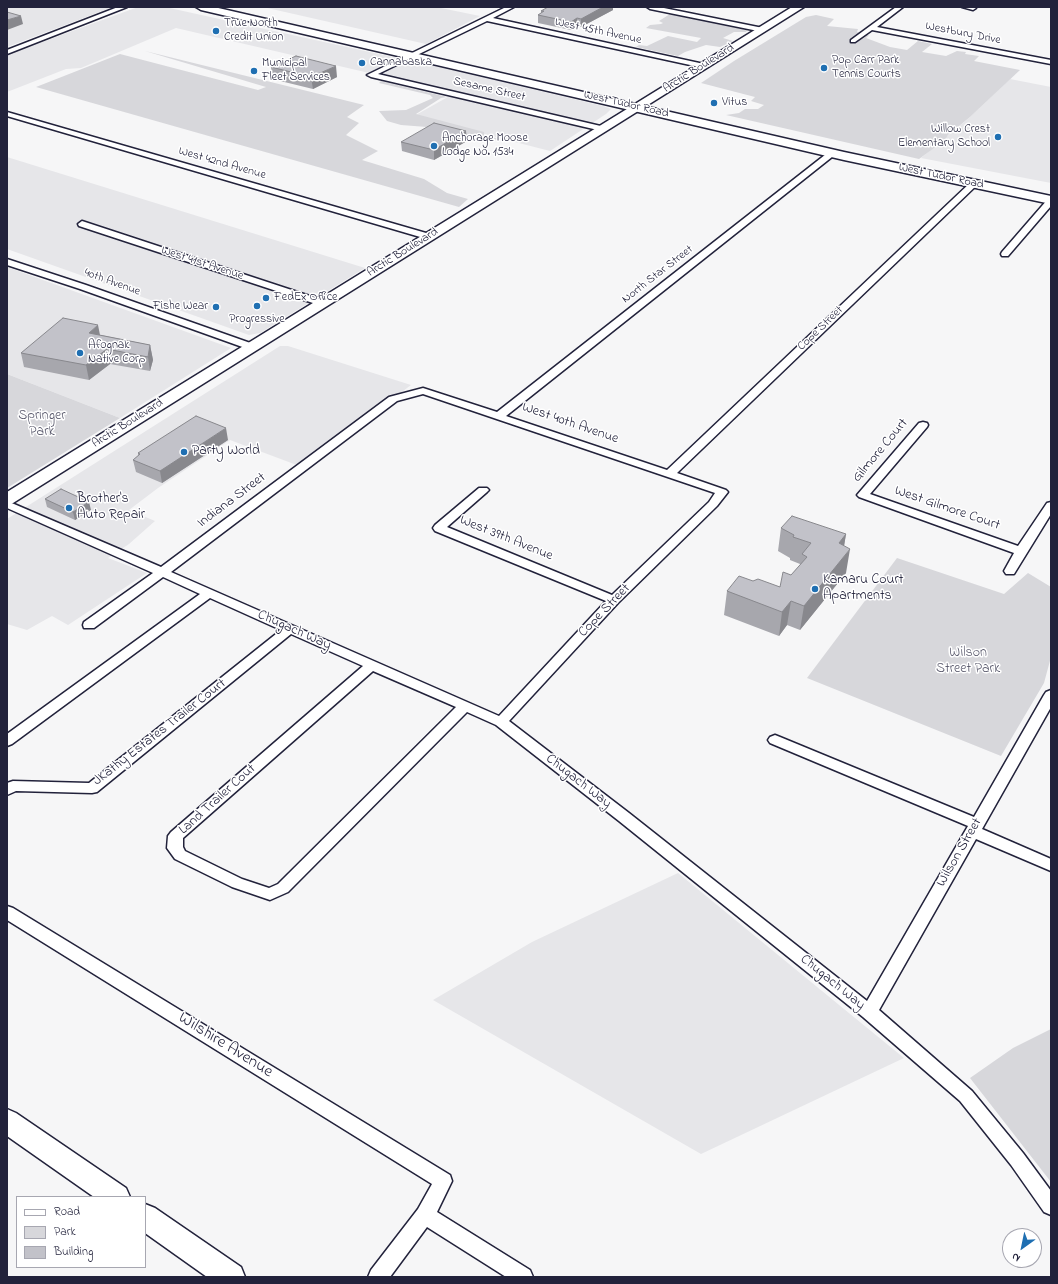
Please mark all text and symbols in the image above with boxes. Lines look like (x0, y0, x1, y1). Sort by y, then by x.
street label: West 45th Avenue (553, 16, 643, 48)
place label: True North Credit Union (224, 17, 283, 45)
street label: Westbury Drive (924, 20, 1002, 48)
marker: True North Credit Union (211, 26, 221, 36)
street label: Arctic Boulevard (661, 41, 737, 97)
place label: Pop Carr Park Tennis Courts (832, 54, 901, 82)
place label: Cannabaska (370, 56, 432, 70)
place label: Municipal Fleet Services (262, 57, 330, 85)
marker: Cannabaska (357, 58, 367, 68)
marker: Pop Carr Park Tennis Courts (819, 63, 829, 73)
marker: Municipal Fleet Services (249, 66, 259, 76)
street label: Sesame Street (452, 75, 526, 105)
street label: West Tudor Road (582, 88, 670, 122)
place label: Vitus (722, 96, 747, 110)
marker: Vitus (709, 98, 719, 108)
place label: Willow Crest Elementary School (898, 123, 990, 151)
place label: Anchorage Moose Lodge No. 1534 (442, 132, 528, 160)
marker: Willow Crest Elementary School (993, 132, 1003, 142)
marker: Anchorage Moose Lodge No. 1534 (429, 141, 439, 151)
street label: West 42nd Avenue (177, 145, 267, 183)
street label: West Tudor Road (897, 161, 985, 193)
street label: Arctic Boulevard (365, 225, 441, 281)
street label: North Star Street (620, 243, 696, 307)
street label: West 41st Avenue (159, 244, 245, 284)
street label: 40th Avenue (82, 266, 142, 300)
place label: FedEx Office (274, 291, 337, 305)
marker: FedEx Office (261, 293, 271, 303)
place label: Fishe Wear (153, 300, 208, 314)
marker: Progressive (252, 301, 262, 311)
marker: Fishe Wear (211, 302, 221, 312)
street label: Cope Street (795, 304, 847, 354)
place label: Progressive (229, 313, 285, 327)
place label: Afognak Native Corp (88, 339, 145, 367)
marker: Afognak Native Corp (75, 348, 85, 358)
street label: Arctic Boulevard (90, 396, 166, 452)
street label: West 40th Avenue (520, 400, 620, 448)
park label: Springer Park (18, 409, 66, 442)
street label: Gilmore Court (850, 416, 912, 486)
place label: Party World (192, 444, 260, 460)
marker: Party World (179, 447, 189, 457)
street label: Indiana Street (194, 470, 270, 532)
street label: West Gilmore Court (892, 483, 1002, 535)
place label: Brother's Auto Repair (77, 492, 145, 524)
marker: Brother's Auto Repair (64, 503, 74, 513)
street label: West 39th Avenue (457, 513, 555, 565)
place label: Kamaru Court Apartments (823, 573, 904, 606)
street label: Cope Street (575, 581, 635, 641)
marker: Kamaru Court Apartments (810, 584, 820, 594)
street label: Chugach Way (255, 607, 333, 655)
park label: Wilson Street Park (936, 646, 1000, 678)
street label: JKathy Estates Trailer Court (90, 676, 230, 790)
street label: Chugach Way (542, 751, 614, 813)
street label: Land Trailer Cout (176, 761, 260, 839)
street label: Wilson Street (934, 816, 986, 890)
street label: Chugach Way (796, 952, 868, 1014)
street label: Wilshire Avenue (174, 1009, 276, 1083)
legend (16, 1196, 146, 1268)
text: Road (54, 1203, 80, 1221)
text: Park (54, 1223, 76, 1241)
north arrow (1002, 1228, 1042, 1268)
text: Building (54, 1243, 93, 1261)
text: N (1009, 1248, 1023, 1266)

